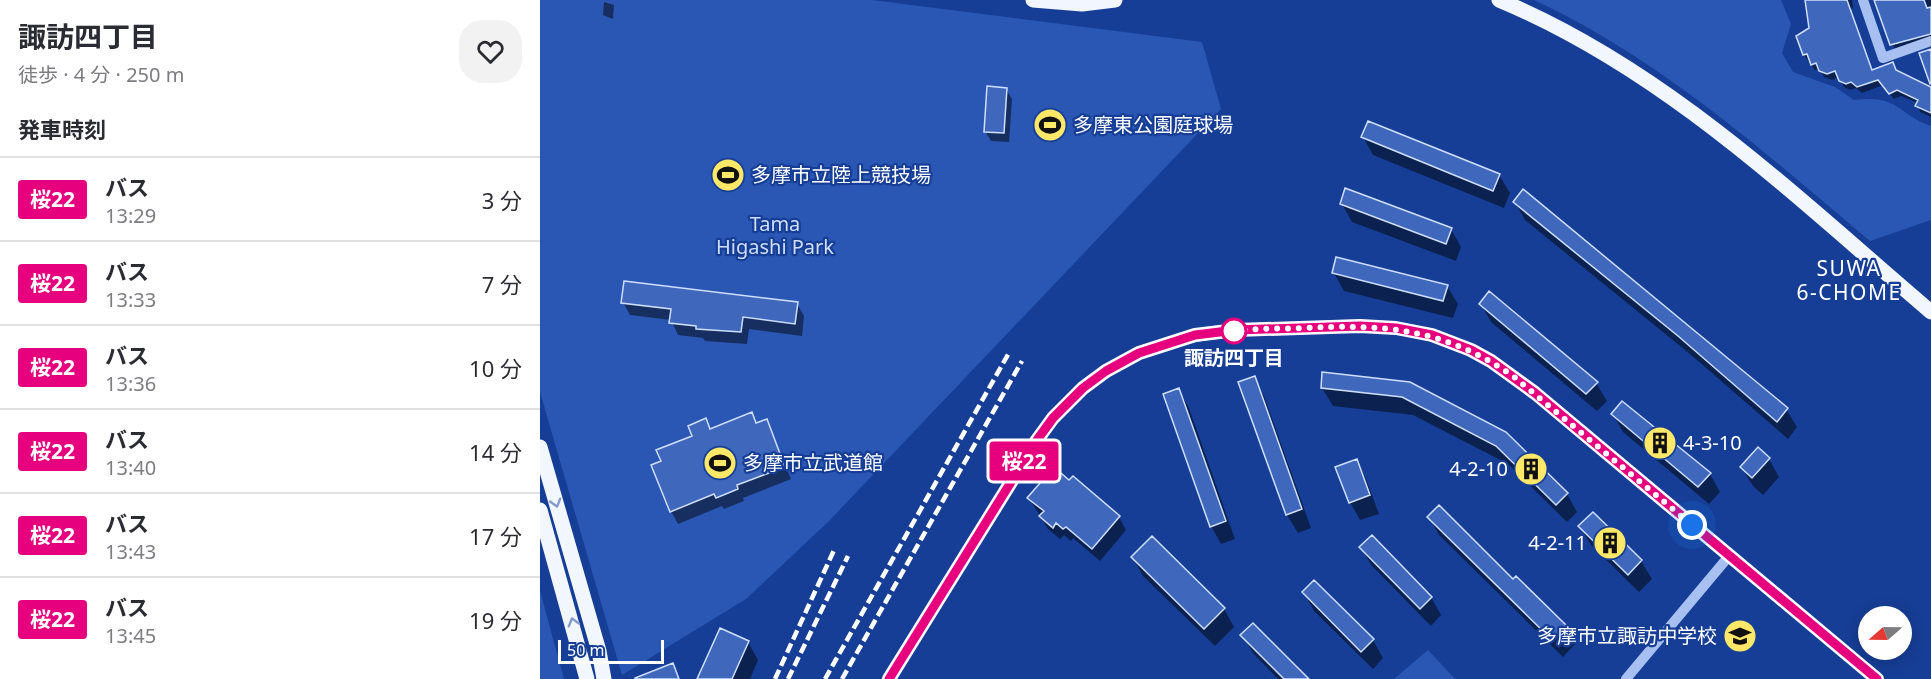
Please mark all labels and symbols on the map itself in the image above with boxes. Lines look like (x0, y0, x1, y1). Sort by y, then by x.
sports icon: 多摩東公園庭球場 (1032, 107, 1068, 143)
place label: 多摩東公園庭球場 (1073, 111, 1233, 138)
sports icon: 多摩市立陸上競技場 (710, 157, 746, 193)
place label: 多摩市立陸上競技場 (751, 161, 931, 188)
park label: Tama Higashi Park (716, 210, 834, 260)
district label: SUWA 6-CHOME (1796, 254, 1902, 306)
marker: 諏訪四丁目 (1221, 318, 1247, 344)
place label: 諏訪四丁目 (1184, 344, 1284, 371)
building icon: 4-3-10 (1642, 425, 1678, 461)
place label: 4-3-10 (1683, 429, 1742, 456)
line badge: 桜22 (990, 442, 1058, 480)
sports icon: 多摩市立武道館 (702, 445, 738, 481)
place label: 多摩市立武道館 (743, 449, 883, 476)
building icon: 4-2-10 (1513, 451, 1549, 487)
place label: 4-2-10 (1449, 455, 1508, 482)
one-way arrow (549, 497, 561, 508)
your location (1677, 510, 1707, 540)
building icon: 4-2-11 (1592, 525, 1628, 561)
place label: 4-2-11 (1528, 529, 1587, 556)
north arrow (1858, 606, 1912, 660)
one-way arrow (568, 617, 580, 628)
school or university icon: 多摩市立諏訪中学校 (1722, 618, 1758, 654)
place label: 多摩市立諏訪中学校 (1537, 622, 1717, 649)
scale bar (558, 637, 664, 664)

